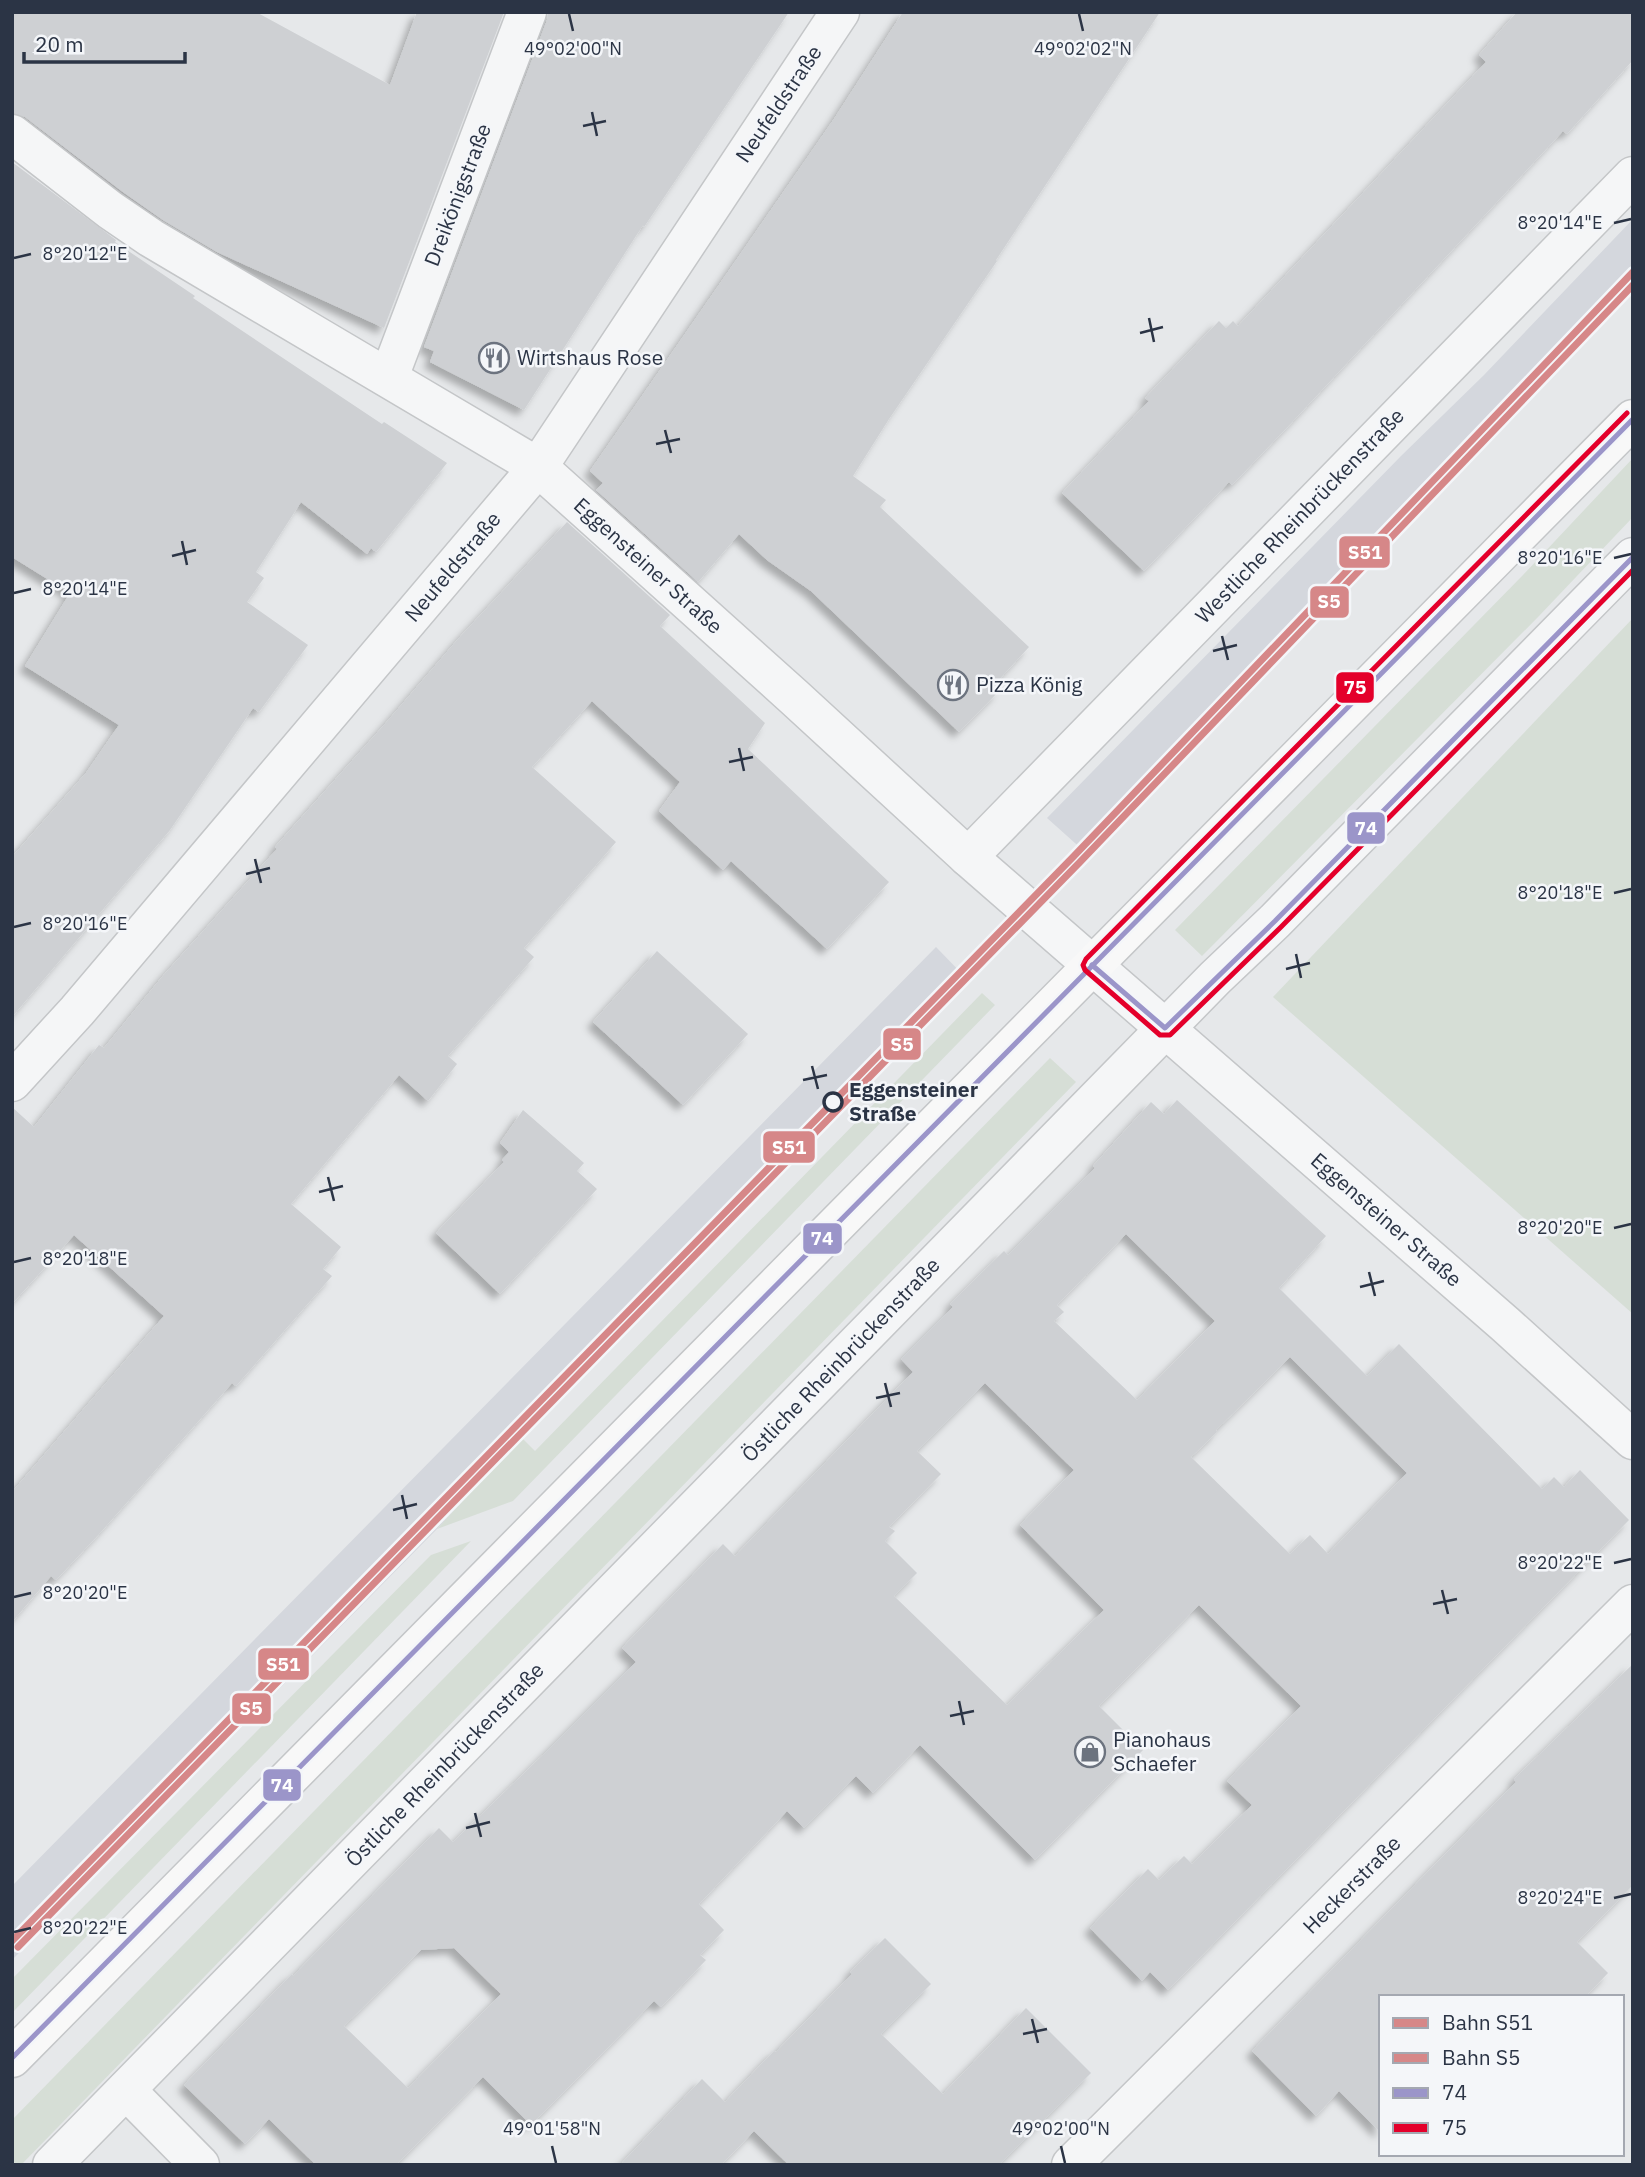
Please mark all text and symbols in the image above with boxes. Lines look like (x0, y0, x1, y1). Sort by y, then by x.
scale bar (24, 21, 186, 65)
text: 20 m (35, 30, 84, 58)
text: 49°02'00"N (524, 37, 622, 60)
text: 49°02'02"N (1034, 37, 1132, 60)
street label: Neufeldstraße (729, 39, 828, 168)
street label: Dreikönigstraße (417, 119, 497, 270)
text: 8°20'14"E (1518, 211, 1602, 234)
text: 8°20'12"E (43, 242, 127, 265)
restaurant icon: Wirtshaus Rose (477, 341, 511, 375)
place label: Wirtshaus Rose (517, 343, 663, 371)
street label: Westliche Rheinbrückenstraße (1189, 402, 1410, 629)
street label: Eggensteiner Straße (568, 491, 729, 640)
street label: Neufeldstraße (398, 505, 507, 627)
line badge: S51 (1338, 535, 1391, 569)
text: S51 (1348, 540, 1383, 564)
text: 8°20'16"E (1518, 546, 1602, 569)
text: 8°20'14"E (43, 577, 127, 600)
line badge: S5 (1309, 585, 1350, 619)
text: S5 (1317, 589, 1341, 613)
restaurant icon: Pizza König (936, 668, 970, 702)
place label: Pizza König (976, 670, 1082, 698)
line badge: 75 (1335, 671, 1375, 704)
text: 75 (1344, 675, 1366, 699)
line badge: 74 (1346, 811, 1386, 845)
text: 74 (1355, 816, 1377, 840)
text: 8°20'18"E (1518, 881, 1602, 904)
text: 8°20'16"E (43, 912, 127, 935)
line badge: S5 (882, 1027, 922, 1061)
text: S5 (890, 1032, 914, 1056)
place label: Eggensteiner Straße (849, 1075, 979, 1127)
marker: Eggensteiner Straße (823, 1092, 843, 1112)
line badge: S51 (762, 1130, 816, 1164)
text: S51 (772, 1135, 807, 1159)
street label: Eggensteiner Straße (1305, 1146, 1468, 1293)
text: 8°20'20"E (1518, 1216, 1602, 1239)
line badge: 74 (802, 1222, 843, 1255)
text: 74 (811, 1226, 833, 1250)
text: 8°20'18"E (43, 1247, 127, 1270)
street label: Östliche Rheinbrückenstraße (735, 1251, 946, 1468)
text: 8°20'22"E (1518, 1551, 1602, 1574)
text: 8°20'20"E (43, 1581, 127, 1604)
line badge: S51 (257, 1647, 310, 1681)
text: S51 (266, 1652, 301, 1676)
street label: Östliche Rheinbrückenstraße (339, 1656, 550, 1873)
line badge: S5 (231, 1692, 272, 1725)
text: S5 (239, 1696, 263, 1720)
place label: Pianohaus Schaefer (1113, 1725, 1211, 1777)
shop icon: Pianohaus Schaefer (1073, 1735, 1107, 1769)
line badge: 74 (262, 1768, 302, 1802)
text: 74 (271, 1773, 293, 1797)
street label: Heckerstraße (1296, 1829, 1407, 1940)
text: 8°20'24"E (1518, 1886, 1602, 1909)
text: 8°20'22"E (43, 1916, 127, 1939)
legend (1379, 1995, 1624, 2156)
text: Bahn S51 (1442, 2008, 1533, 2036)
text: Bahn S5 (1442, 2043, 1521, 2071)
text: 74 (1442, 2078, 1467, 2106)
text: 75 (1442, 2113, 1467, 2141)
text: 49°01'58"N (503, 2117, 601, 2140)
text: 49°02'00"N (1012, 2117, 1110, 2140)

